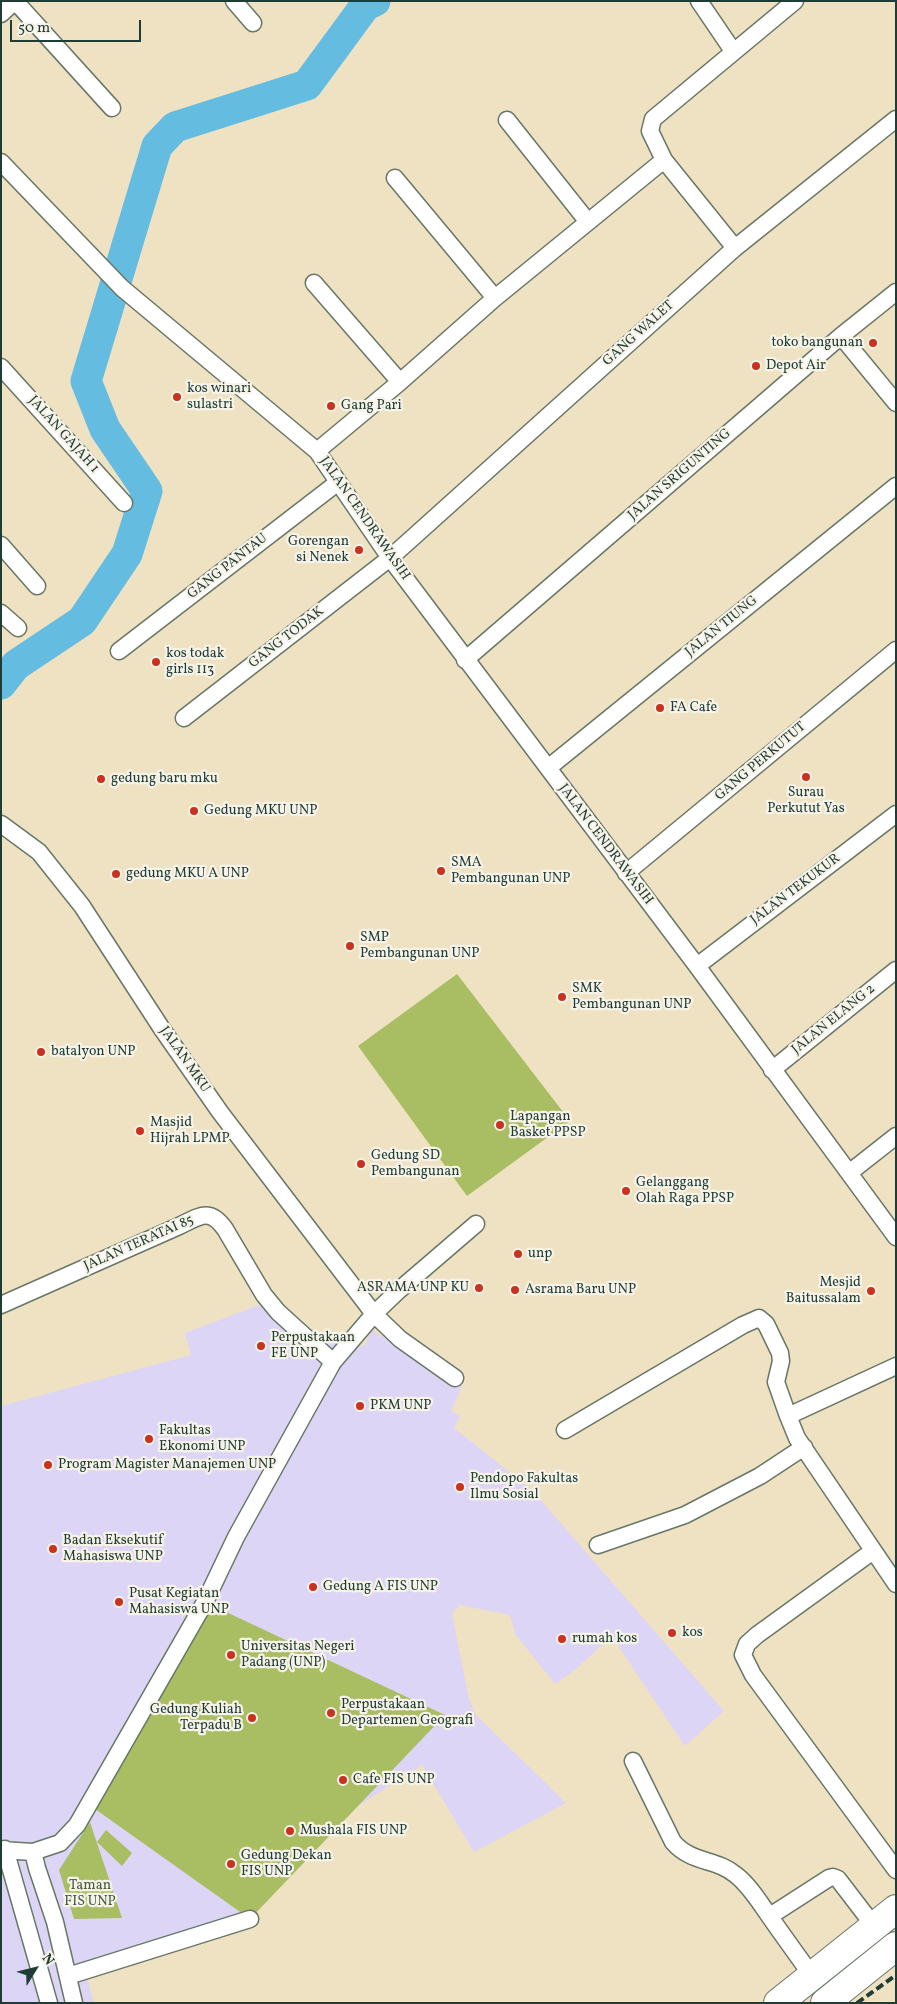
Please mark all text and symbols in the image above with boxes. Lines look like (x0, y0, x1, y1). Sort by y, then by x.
scale bar (12, 10, 144, 42)
text: 50 m (18, 18, 50, 39)
street label: GANG WALET (600, 298, 678, 370)
place label: toko bangunan (772, 335, 863, 351)
marker: toko bangunan (867, 337, 879, 349)
place label: Depot Air (766, 358, 826, 374)
marker: Depot Air (750, 360, 762, 372)
place label: kos winari sulastri (187, 381, 251, 414)
marker: kos winari sulastri (171, 391, 183, 403)
street label: JALAN GAJAH 1 (24, 393, 102, 477)
place label: Gang Pari (341, 398, 402, 414)
marker: Gang Pari (325, 400, 337, 412)
street label: JALAN SRIGUNTING (625, 426, 735, 524)
street label: JALAN CENDRAWASIH (315, 454, 413, 584)
street label: GANG PANTAU (185, 531, 271, 603)
place label: Gorengan si Nenek (288, 534, 349, 566)
marker: Gorengan si Nenek (353, 544, 365, 556)
street label: JALAN TIUNG (682, 593, 762, 661)
street label: GANG TODAK (246, 603, 328, 673)
place label: kos todak girls 113 (166, 646, 224, 679)
marker: kos todak girls 113 (150, 656, 162, 668)
place label: FA Cafe (670, 700, 717, 716)
marker: FA Cafe (654, 702, 666, 714)
street label: GANG PERKUTUT (712, 719, 810, 805)
place label: gedung baru mku (111, 771, 218, 787)
marker: Surau Perkutut Yas (800, 771, 812, 783)
marker: gedung baru mku (95, 773, 107, 785)
street label: JALAN CENDRAWASIH (554, 781, 656, 909)
place label: Surau Perkutut Yas (767, 785, 845, 818)
place label: Gedung MKU UNP (204, 803, 317, 819)
marker: Gedung MKU UNP (188, 805, 200, 817)
street label: JALAN TEKUKUR (748, 851, 844, 929)
place label: SMA Pembangunan UNP (451, 855, 570, 888)
marker: SMA Pembangunan UNP (435, 865, 447, 877)
place label: gedung MKU A UNP (126, 866, 249, 882)
marker: gedung MKU A UNP (110, 868, 122, 880)
place label: SMP Pembangunan UNP (360, 930, 479, 962)
marker: SMP Pembangunan UNP (344, 940, 356, 952)
place label: SMK Pembangunan UNP (572, 981, 691, 1014)
street label: JALAN ELANG 2 (789, 981, 879, 1059)
marker: SMK Pembangunan UNP (556, 991, 568, 1003)
street label: JALAN MKU (155, 1024, 213, 1096)
place label: batalyon UNP (51, 1044, 136, 1060)
marker: batalyon UNP (35, 1046, 47, 1058)
place label: Lapangan Basket PPSP (510, 1109, 586, 1142)
place label: Masjid Hijrah LPMP (150, 1115, 230, 1148)
marker: Lapangan Basket PPSP (494, 1119, 506, 1131)
marker: Masjid Hijrah LPMP (134, 1125, 146, 1137)
place label: Gedung SD Pembangunan (371, 1148, 460, 1180)
marker: Gedung SD Pembangunan (355, 1158, 367, 1170)
place label: Gelanggang Olah Raga PPSP (636, 1175, 734, 1208)
marker: Gelanggang Olah Raga PPSP (620, 1185, 632, 1197)
street label: JALAN TERATAI 85 (81, 1212, 197, 1276)
place label: unp (528, 1246, 552, 1262)
marker: unp (512, 1248, 524, 1260)
place label: Mesjid Baitussalam (786, 1275, 861, 1308)
place label: ASRAMA UNP KU (357, 1280, 469, 1296)
marker: ASRAMA UNP KU (473, 1282, 485, 1294)
place label: Asrama Baru UNP (525, 1282, 636, 1298)
marker: Asrama Baru UNP (509, 1284, 521, 1296)
marker: Mesjid Baitussalam (865, 1285, 877, 1297)
place label: Perpustakaan FE UNP (271, 1330, 355, 1362)
marker: Perpustakaan FE UNP (255, 1340, 267, 1352)
place label: PKM UNP (370, 1398, 431, 1414)
marker: PKM UNP (354, 1400, 366, 1412)
place label: Fakultas Ekonomi UNP (159, 1423, 245, 1455)
marker: Fakultas Ekonomi UNP (143, 1433, 155, 1445)
place label: Program Magister Manajemen UNP (58, 1457, 276, 1473)
marker: Program Magister Manajemen UNP (42, 1459, 54, 1471)
place label: Pendopo Fakultas Ilmu Sosial (470, 1471, 578, 1504)
marker: Pendopo Fakultas Ilmu Sosial (454, 1481, 466, 1493)
place label: Badan Eksekutif Mahasiswa UNP (63, 1533, 163, 1565)
marker: Badan Eksekutif Mahasiswa UNP (47, 1543, 59, 1555)
place label: Gedung A FIS UNP (323, 1579, 438, 1595)
marker: Gedung A FIS UNP (307, 1581, 319, 1593)
place label: Pusat Kegiatan Mahasiswa UNP (129, 1586, 229, 1618)
marker: Pusat Kegiatan Mahasiswa UNP (113, 1596, 125, 1608)
place label: kos (682, 1625, 703, 1641)
marker: kos (666, 1627, 678, 1639)
place label: rumah kos (572, 1631, 637, 1647)
marker: rumah kos (556, 1633, 568, 1645)
place label: Universitas Negeri Padang (UNP) (241, 1639, 355, 1671)
marker: Universitas Negeri Padang (UNP) (225, 1649, 237, 1661)
place label: Perpustakaan Departemen Geografi (341, 1697, 473, 1730)
place label: Gedung Kuliah Terpadu B (150, 1702, 242, 1734)
marker: Perpustakaan Departemen Geografi (325, 1707, 337, 1719)
marker: Gedung Kuliah Terpadu B (246, 1712, 258, 1724)
place label: Cafe FIS UNP (353, 1772, 435, 1788)
marker: Cafe FIS UNP (337, 1774, 349, 1786)
place label: Mushala FIS UNP (300, 1823, 407, 1839)
marker: Mushala FIS UNP (284, 1825, 296, 1837)
place label: Gedung Dekan FIS UNP (241, 1848, 332, 1880)
marker: Gedung Dekan FIS UNP (225, 1858, 237, 1870)
park label: Taman FIS UNP (64, 1878, 116, 1910)
north arrow (10, 1944, 60, 1994)
text: N (37, 1950, 58, 1970)

